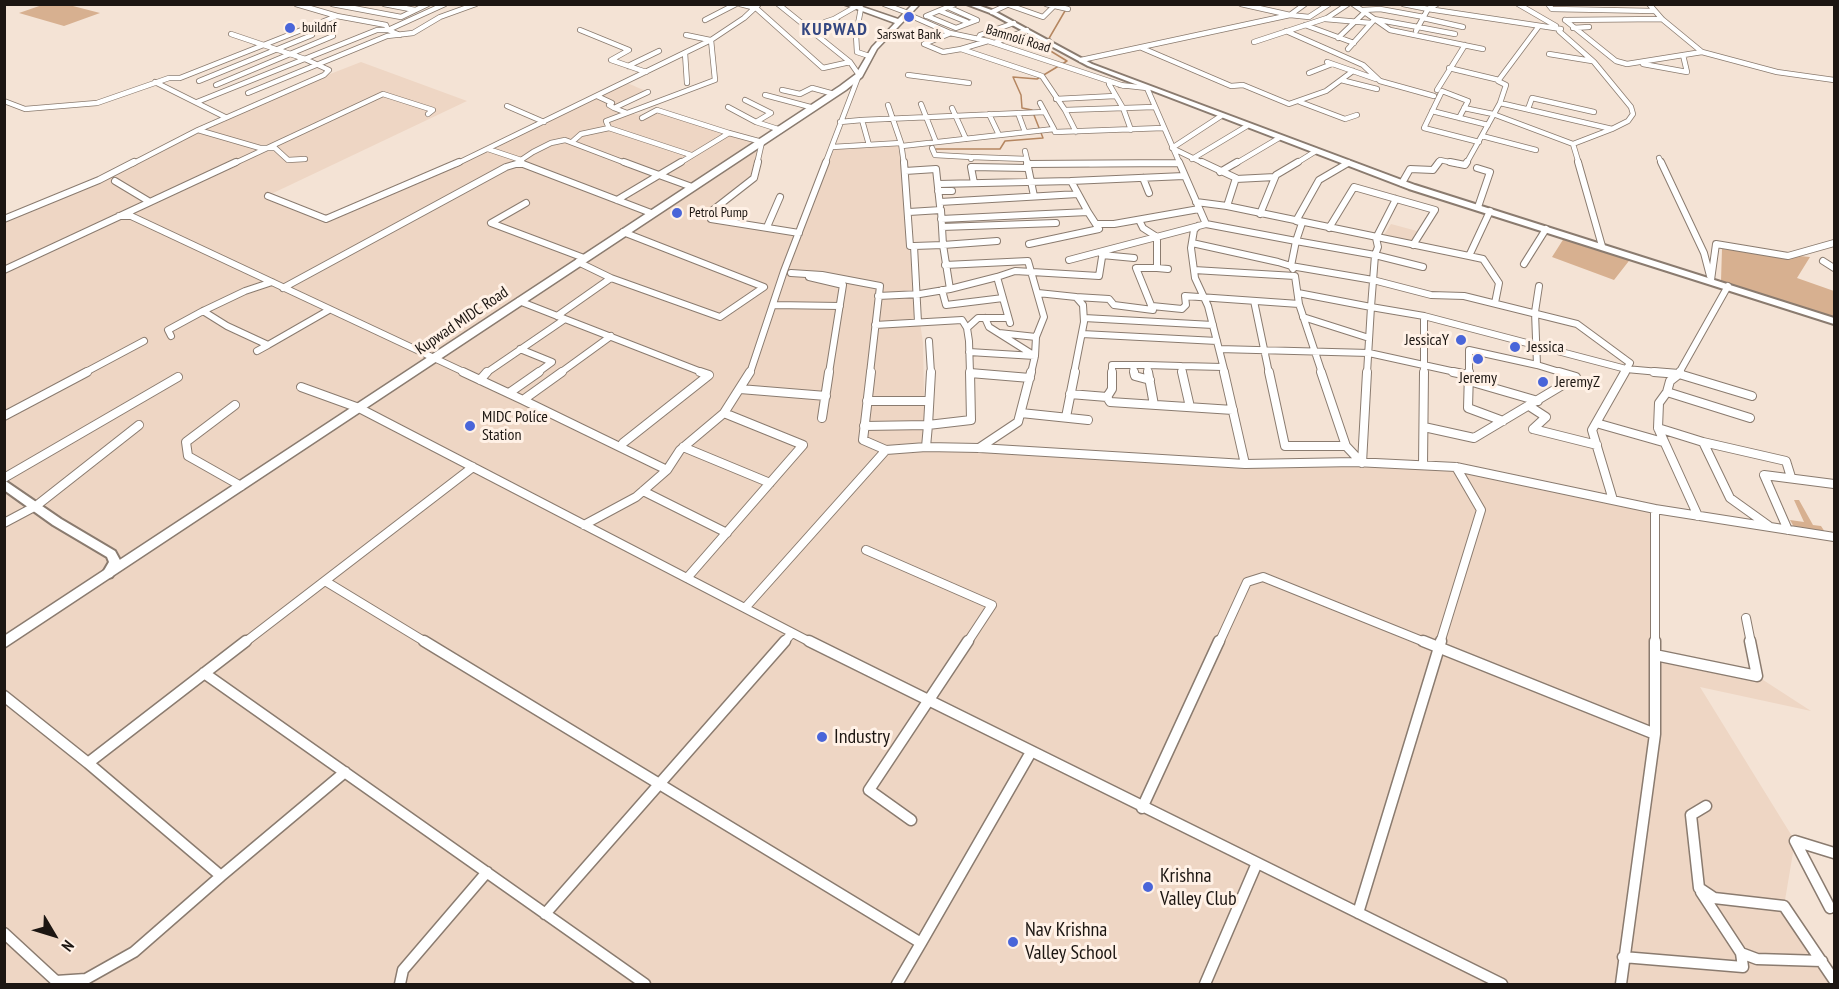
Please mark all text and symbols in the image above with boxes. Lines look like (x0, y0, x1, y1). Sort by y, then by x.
marker: Sarswat Bank (902, 10, 916, 24)
district label: KUPWAD (802, 19, 868, 41)
place label: buildnf (302, 20, 336, 36)
marker: buildnf (283, 21, 297, 35)
street label: Bamnoli Road (984, 21, 1052, 57)
place label: Sarswat Bank (877, 27, 941, 43)
place label: Petrol Pump (689, 205, 748, 221)
marker: Petrol Pump (670, 206, 684, 220)
street label: Kupwad MIDC Road (412, 283, 512, 359)
place label: JessicaY (1405, 330, 1449, 350)
marker: JessicaY (1454, 333, 1468, 347)
place label: Jessica (1527, 337, 1564, 357)
marker: Jessica (1508, 340, 1522, 354)
marker: Jeremy (1471, 352, 1485, 366)
place label: Jeremy (1459, 368, 1497, 388)
place label: JeremyZ (1555, 372, 1600, 392)
marker: JeremyZ (1536, 375, 1550, 389)
place label: MIDC Police Station (482, 407, 548, 445)
marker: MIDC Police Station (463, 419, 477, 433)
place label: Industry (834, 725, 890, 749)
marker: Industry (815, 730, 829, 744)
place label: Krishna Valley Club (1160, 864, 1237, 911)
marker: Krishna Valley Club (1141, 880, 1155, 894)
north arrow (24, 905, 84, 965)
place label: Nav Krishna Valley School (1025, 918, 1117, 965)
marker: Nav Krishna Valley School (1006, 935, 1020, 949)
text: N (58, 937, 79, 956)

